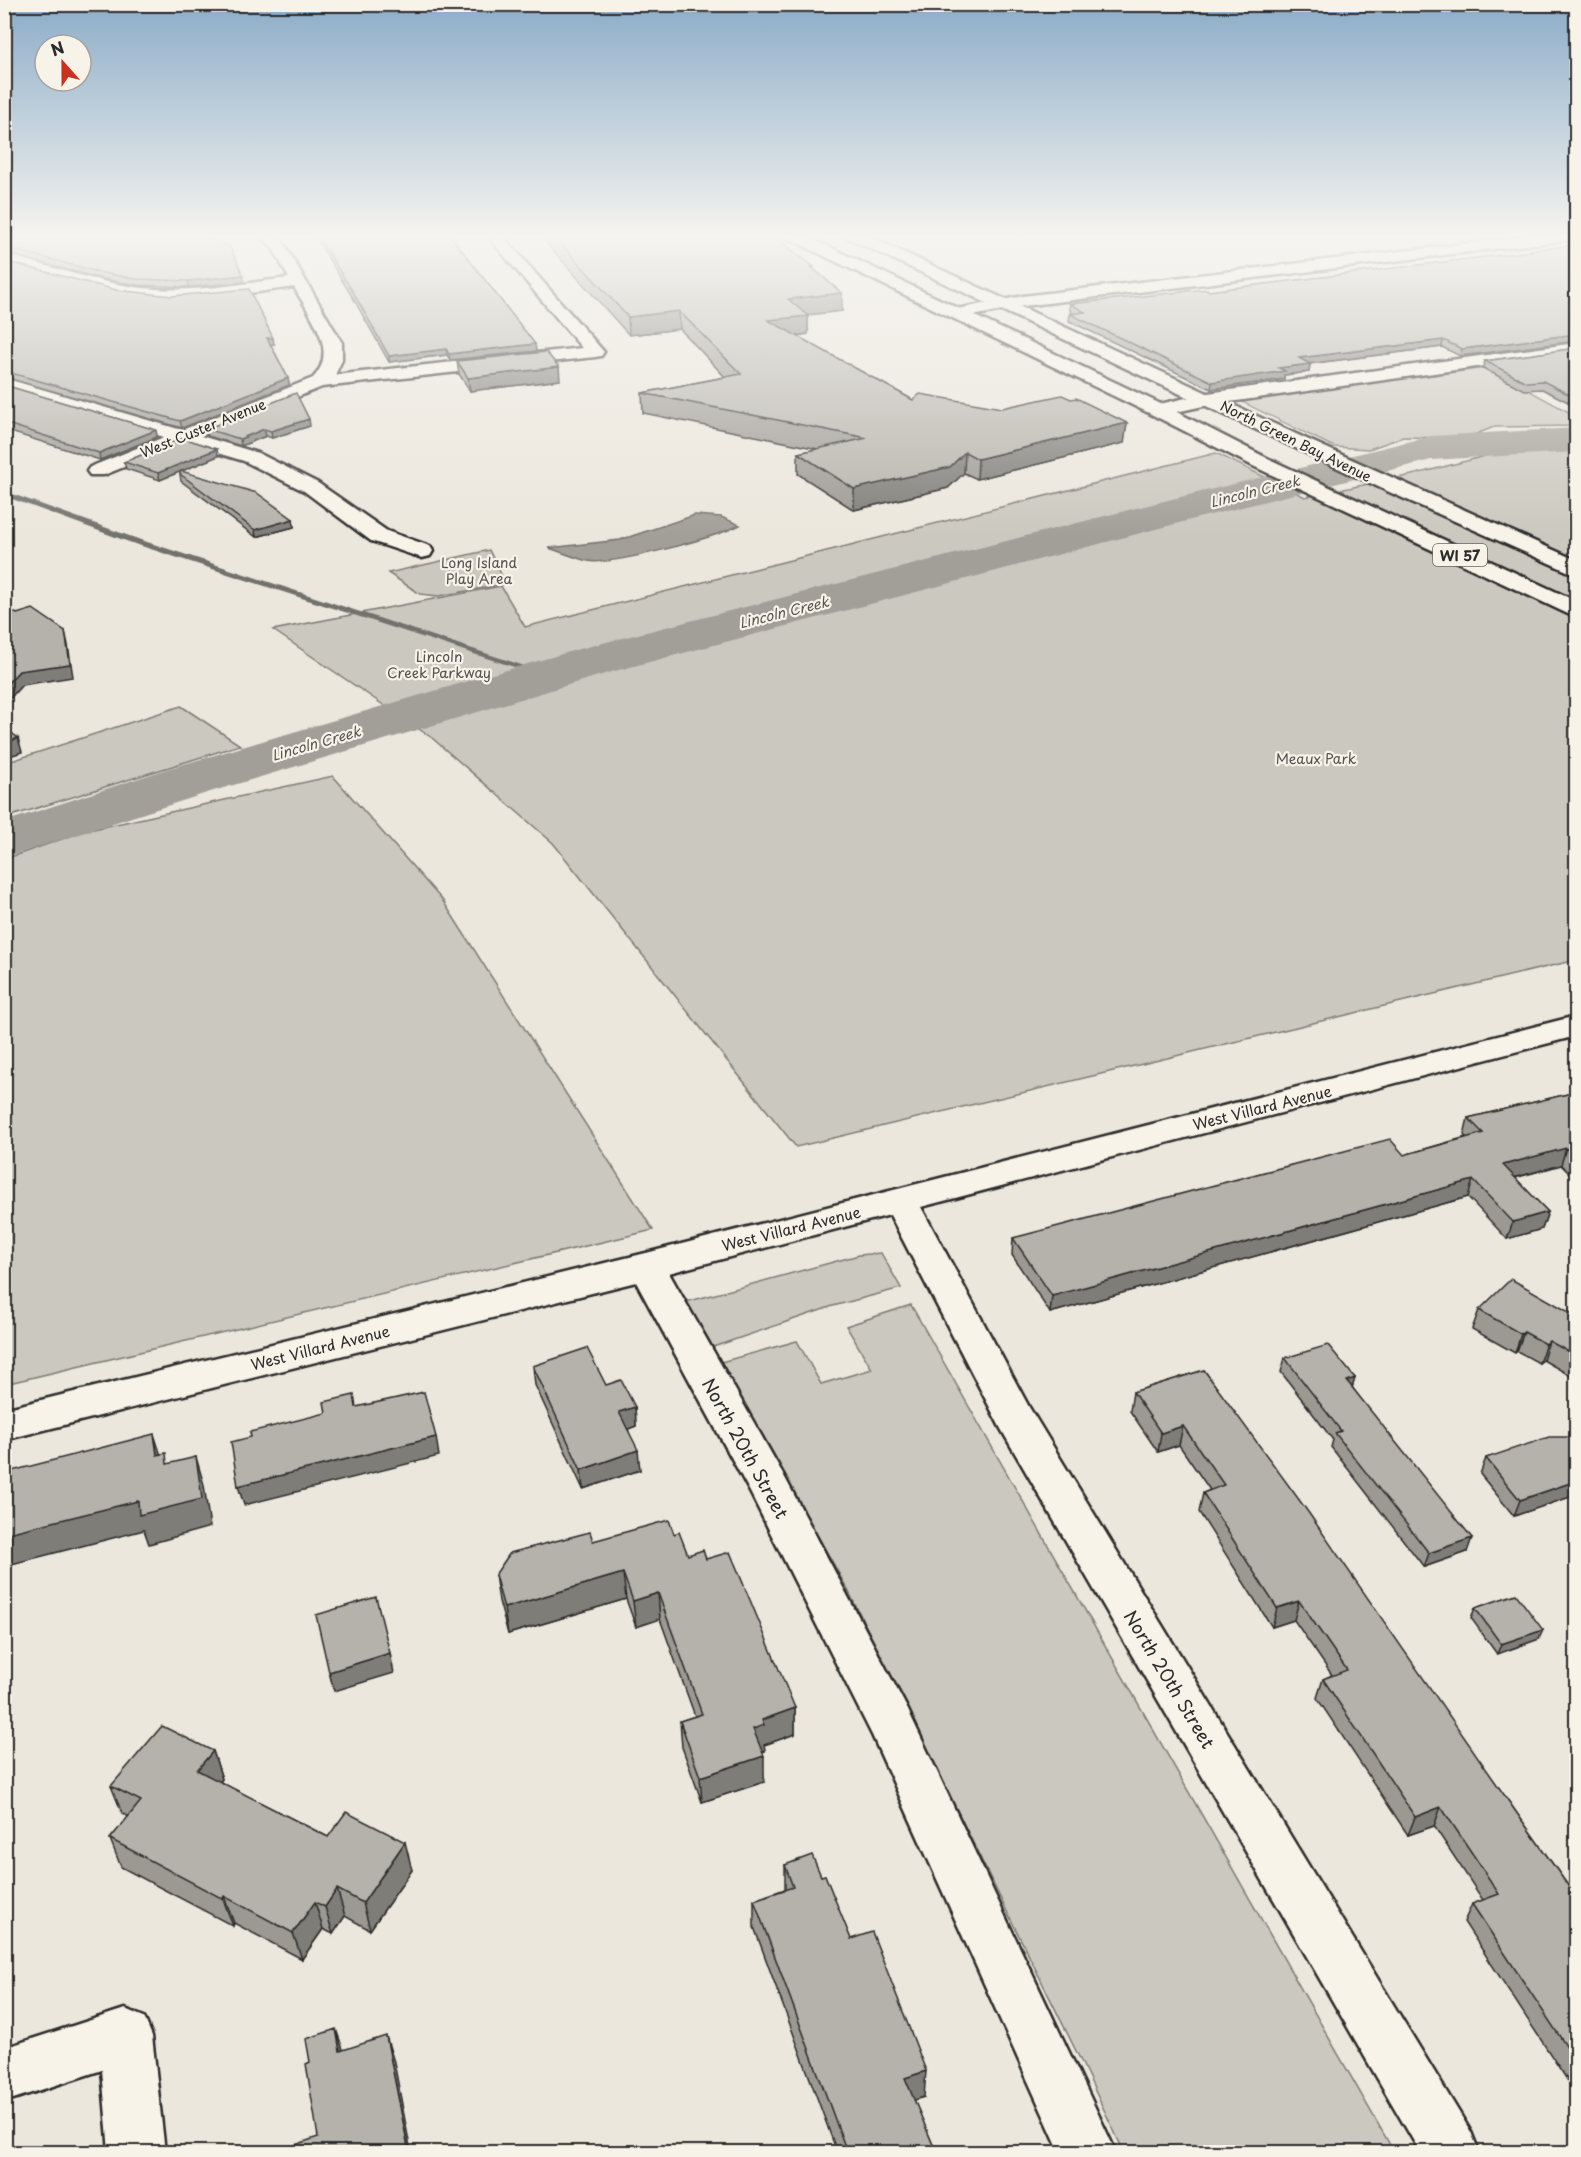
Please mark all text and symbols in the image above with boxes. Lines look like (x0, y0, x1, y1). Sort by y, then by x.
north arrow (33, 33, 93, 93)
text: N (47, 35, 67, 62)
street label: West Custer Avenue (137, 393, 269, 463)
street label: North Green Bay Avenue (1217, 395, 1376, 487)
water label: Lincoln Creek (1208, 469, 1304, 512)
road number: WI 57 (1433, 544, 1487, 566)
park label: Long Island Play Area (441, 552, 518, 589)
water label: Lincoln Creek (737, 590, 833, 633)
park label: Lincoln Creek Parkway (387, 646, 491, 683)
water label: Lincoln Creek (269, 720, 364, 766)
park label: Meaux Park (1276, 748, 1357, 769)
street label: West Villard Avenue (1190, 1079, 1334, 1135)
street label: West Villard Avenue (719, 1200, 863, 1256)
street label: West Villard Avenue (248, 1319, 392, 1375)
street label: North 20th Street (696, 1373, 796, 1523)
street label: North 20th Street (1118, 1605, 1222, 1753)

